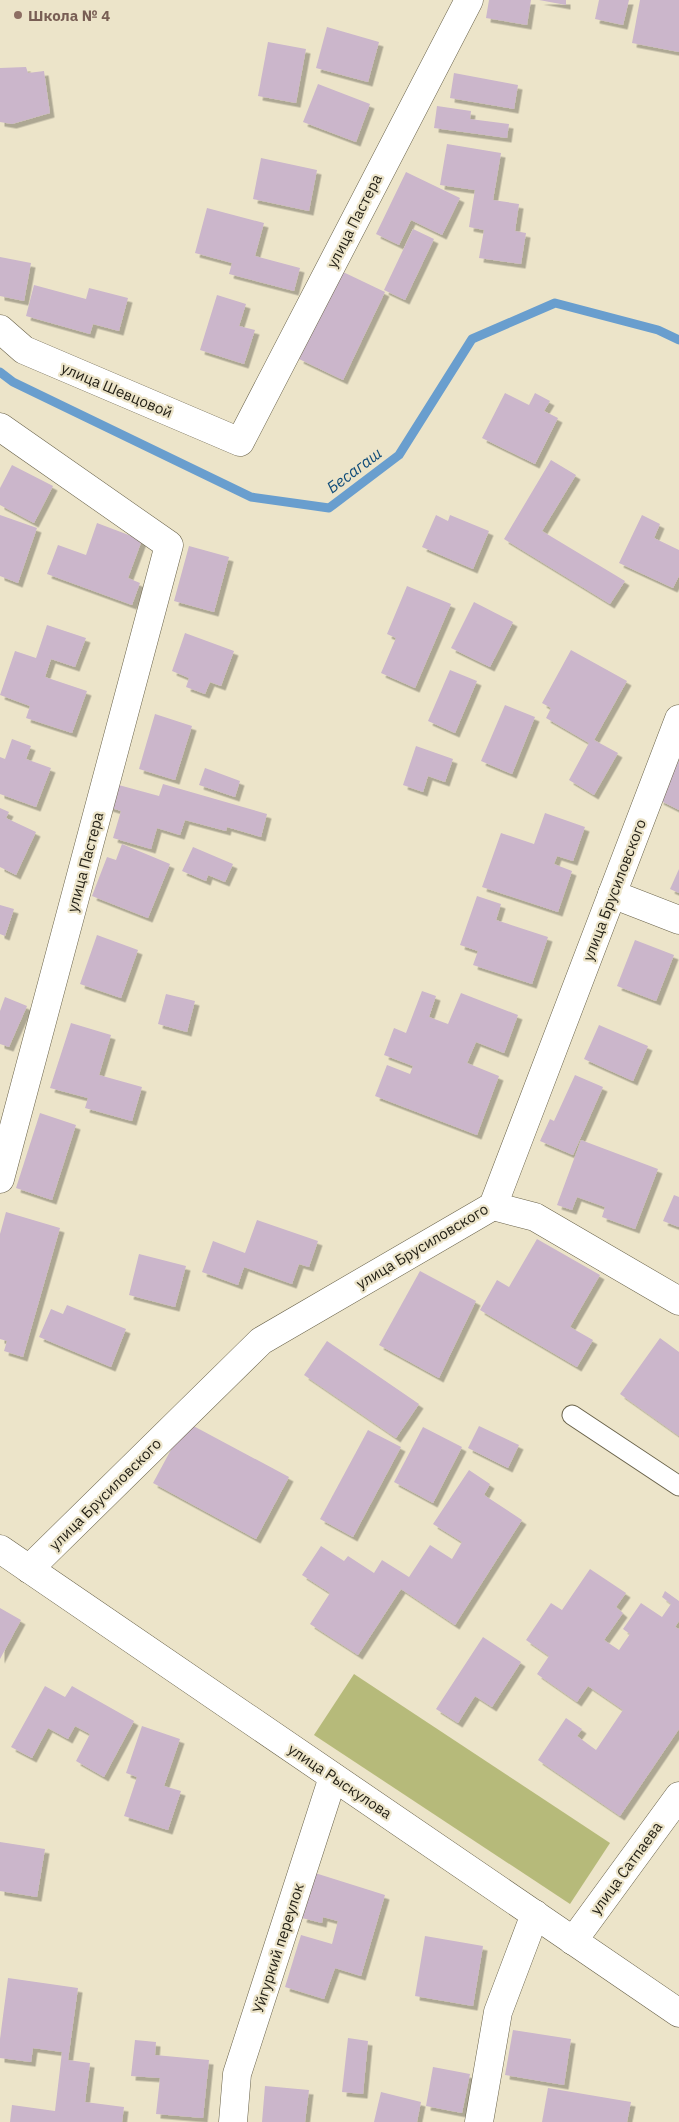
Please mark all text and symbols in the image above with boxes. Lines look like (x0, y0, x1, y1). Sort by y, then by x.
place label: Школа № 4 (28, 6, 110, 25)
marker: Школа № 4 (12, 9, 24, 21)
street label: улица Пастера (322, 171, 386, 271)
street label: улица Шевцовой (59, 358, 175, 422)
water label: Бесагаш (322, 443, 386, 497)
street label: улица Пастера (63, 810, 107, 914)
street label: улица Брусиловского (578, 816, 650, 964)
street label: улица Брусиловского (353, 1199, 491, 1293)
street label: улица Брусиловского (45, 1434, 165, 1554)
street label: улица Рыскулова (284, 1739, 396, 1823)
street label: улица Сатпаева (586, 1818, 666, 1918)
street label: Уйгуркий переулок (248, 1881, 308, 2015)

